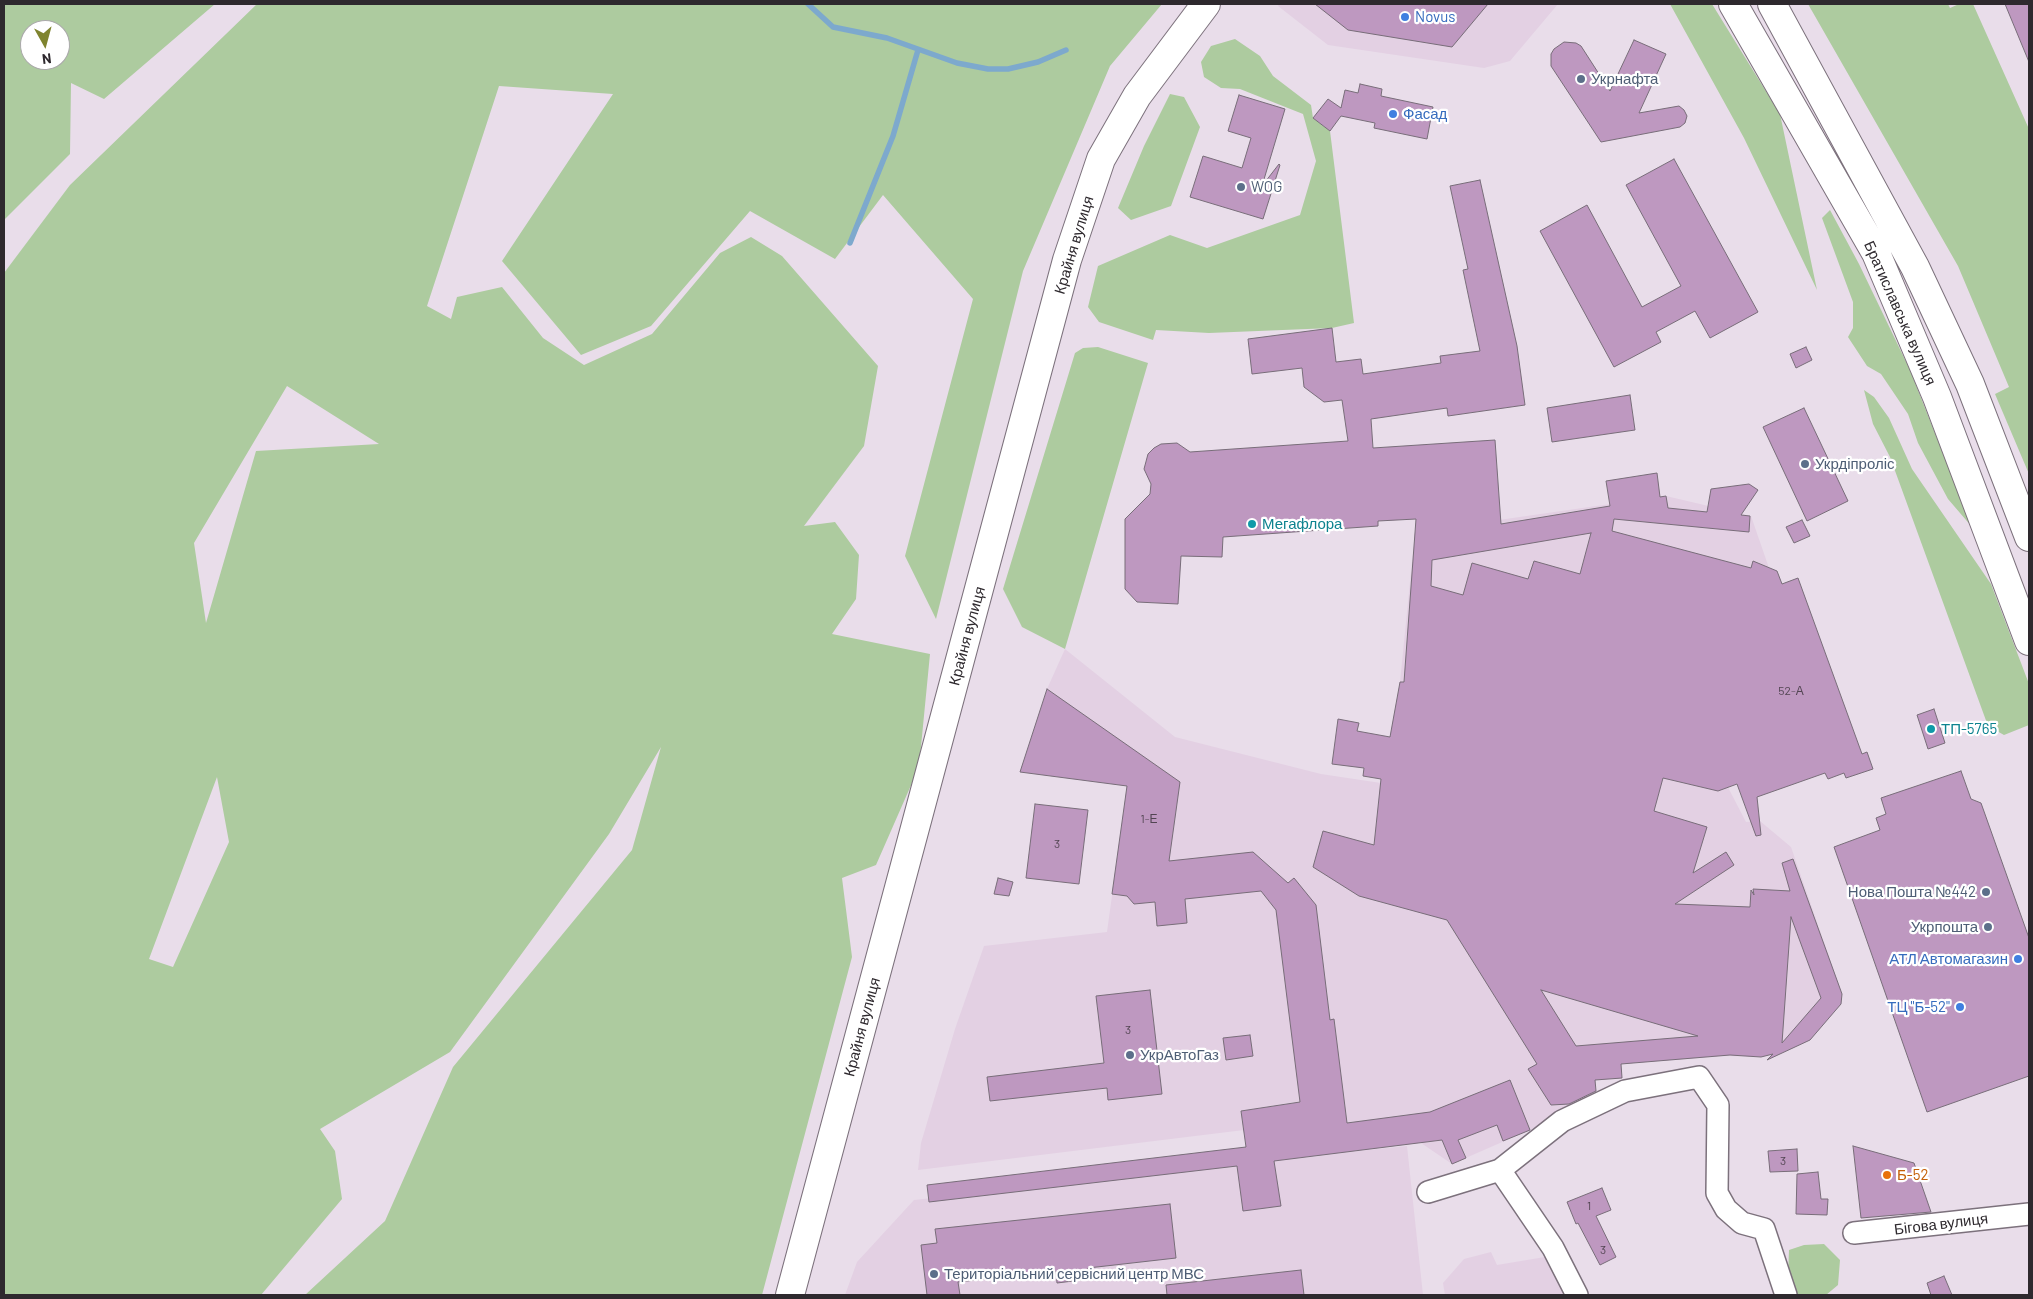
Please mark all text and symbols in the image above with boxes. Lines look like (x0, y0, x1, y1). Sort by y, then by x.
place label: Novus (1415, 8, 1455, 26)
marker: Novus (1399, 11, 1411, 23)
north arrow (20, 20, 70, 70)
text: N (41, 50, 52, 68)
place label: Укрнафта (1591, 70, 1658, 88)
marker: Укрнафта (1575, 73, 1587, 85)
place label: Фасад (1403, 105, 1447, 123)
marker: Фасад (1387, 108, 1399, 120)
place label: WOG (1251, 178, 1282, 196)
marker: WOG (1235, 181, 1247, 193)
street label: Крайня вулиця (1051, 194, 1097, 296)
street label: Братиславська вулиця (1860, 238, 1940, 388)
place label: Укрдіпроліс (1815, 455, 1895, 473)
marker: Укрдіпроліс (1799, 458, 1811, 470)
place label: Мегафлора (1262, 515, 1342, 533)
marker: Мегафлора (1246, 518, 1258, 530)
street label: Крайня вулиця (945, 584, 989, 688)
house number: 52-А (1778, 684, 1804, 698)
place label: ТП-5765 (1941, 720, 1997, 738)
marker: ТП-5765 (1925, 723, 1937, 735)
house number: 1-Е (1141, 812, 1157, 826)
house number: 3 (1054, 837, 1060, 851)
place label: Нова Пошта №442 (1848, 883, 1976, 901)
marker: Нова Пошта №442 (1980, 886, 1992, 898)
place label: Укрпошта (1911, 918, 1978, 936)
marker: Укрпошта (1982, 921, 1994, 933)
place label: АТЛ Автомагазин (1889, 950, 2008, 968)
marker: АТЛ Автомагазин (2012, 953, 2024, 965)
street label: Крайня вулиця (840, 975, 884, 1079)
place label: ТЦ "Б-52" (1887, 998, 1950, 1016)
marker: ТЦ "Б-52" (1954, 1001, 1966, 1013)
house number: 3 (1125, 1023, 1131, 1037)
place label: УкрАвтоГаз (1140, 1046, 1219, 1064)
marker: УкрАвтоГаз (1124, 1049, 1136, 1061)
house number: 3 (1780, 1154, 1786, 1168)
place label: Б-52 (1897, 1166, 1929, 1184)
marker: Б-52 (1881, 1169, 1893, 1181)
house number: 1 (1587, 1199, 1591, 1213)
street label: Бігова вулиця (1893, 1209, 1989, 1239)
house number: 3 (1600, 1243, 1606, 1257)
place label: Територіальний сервісний центр МВС (944, 1265, 1204, 1283)
marker: Територіальний сервісний центр МВС (928, 1268, 940, 1280)

